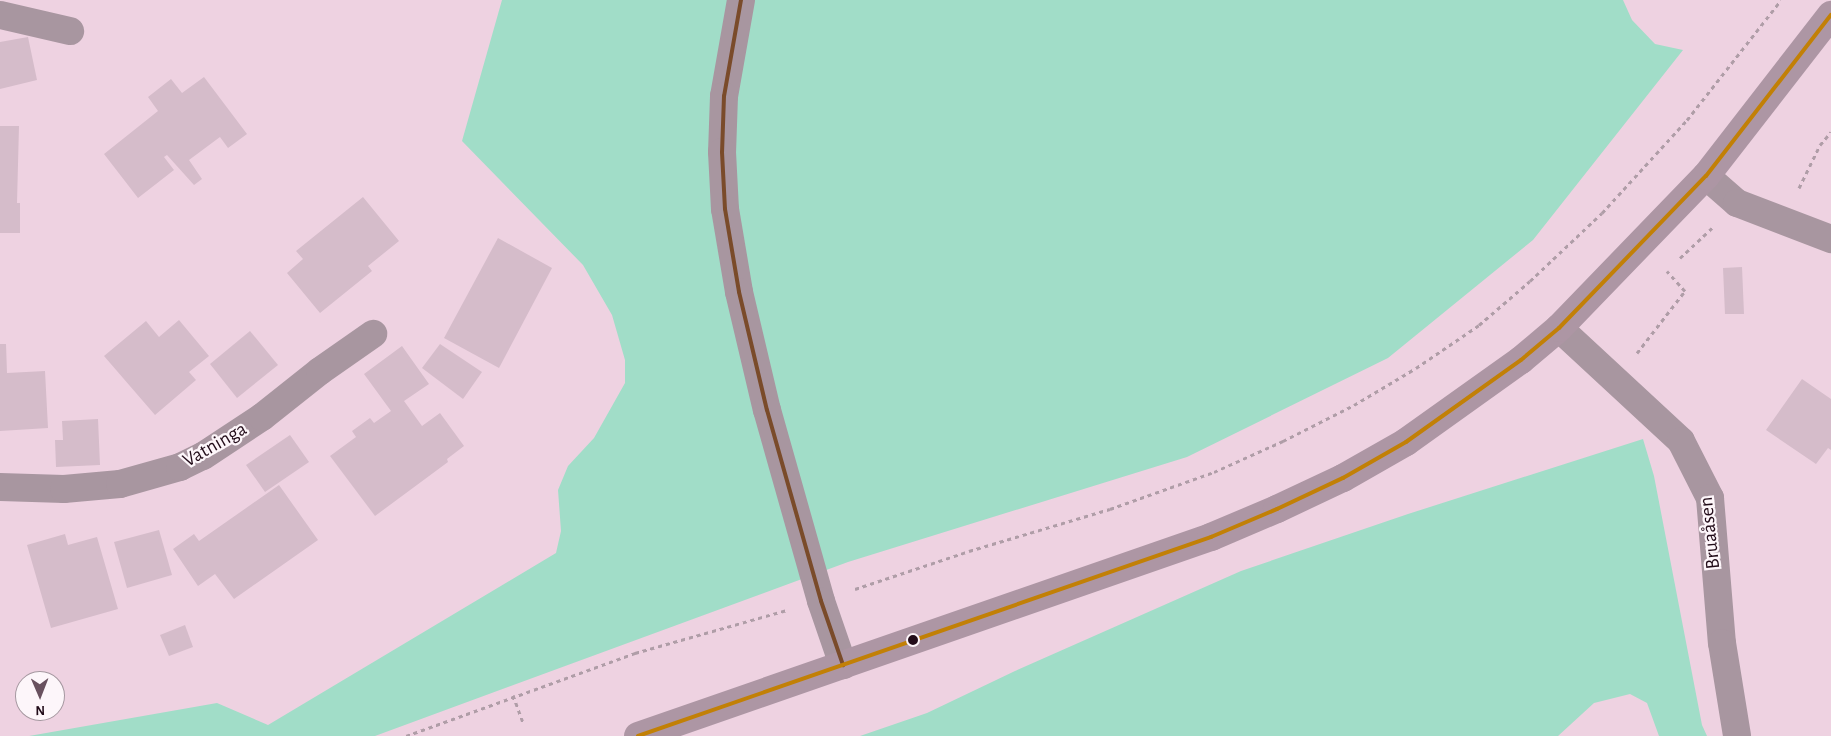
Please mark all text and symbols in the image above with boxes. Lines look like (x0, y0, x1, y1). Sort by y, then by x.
street label: Vatninga (179, 417, 251, 473)
street label: Bruaåsen (1694, 496, 1726, 570)
unlabelled marker (908, 635, 918, 645)
north arrow (15, 671, 65, 721)
text: N (35, 703, 45, 717)

